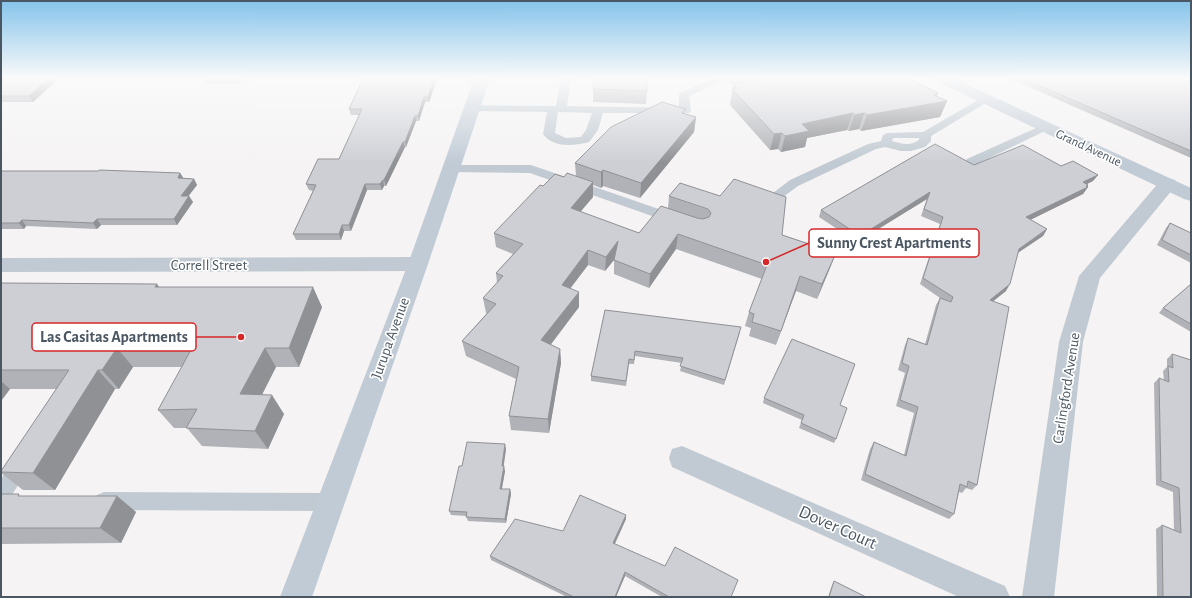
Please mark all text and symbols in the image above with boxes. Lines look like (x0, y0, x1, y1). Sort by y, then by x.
street label: Grand Avenue (1053, 127, 1123, 169)
callout: Sunny Crest Apartments (809, 229, 979, 257)
text: Sunny Crest Apartments (817, 235, 971, 252)
street label: Correll Street (171, 258, 247, 273)
street label: Jurupa Avenue (369, 295, 412, 381)
callout: Las Casitas Apartments (32, 323, 196, 351)
text: Las Casitas Apartments (40, 329, 188, 345)
street label: Carlingford Avenue (1050, 331, 1083, 445)
street label: Dover Court (796, 503, 879, 553)

